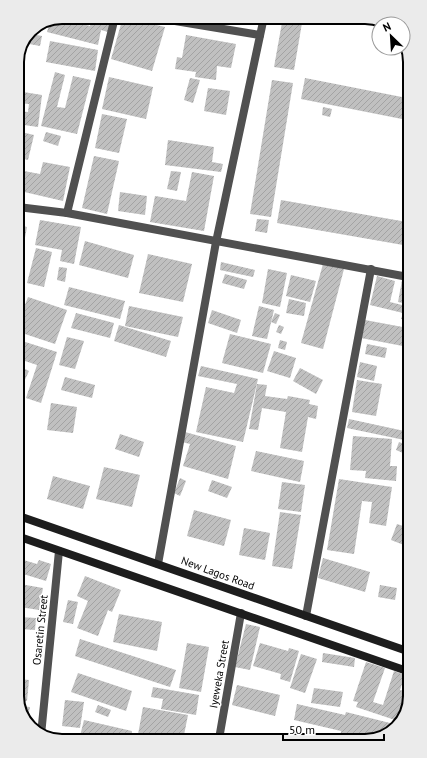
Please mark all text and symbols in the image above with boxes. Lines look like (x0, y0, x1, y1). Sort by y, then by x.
north arrow (371, 16, 411, 56)
text: N (381, 19, 393, 35)
street label: New Lagos Road (179, 553, 257, 593)
street label: Osaretin Street (29, 594, 51, 666)
street label: Iyeweka Street (206, 639, 232, 709)
scale bar (283, 716, 384, 742)
text: 50 m (289, 722, 315, 737)

